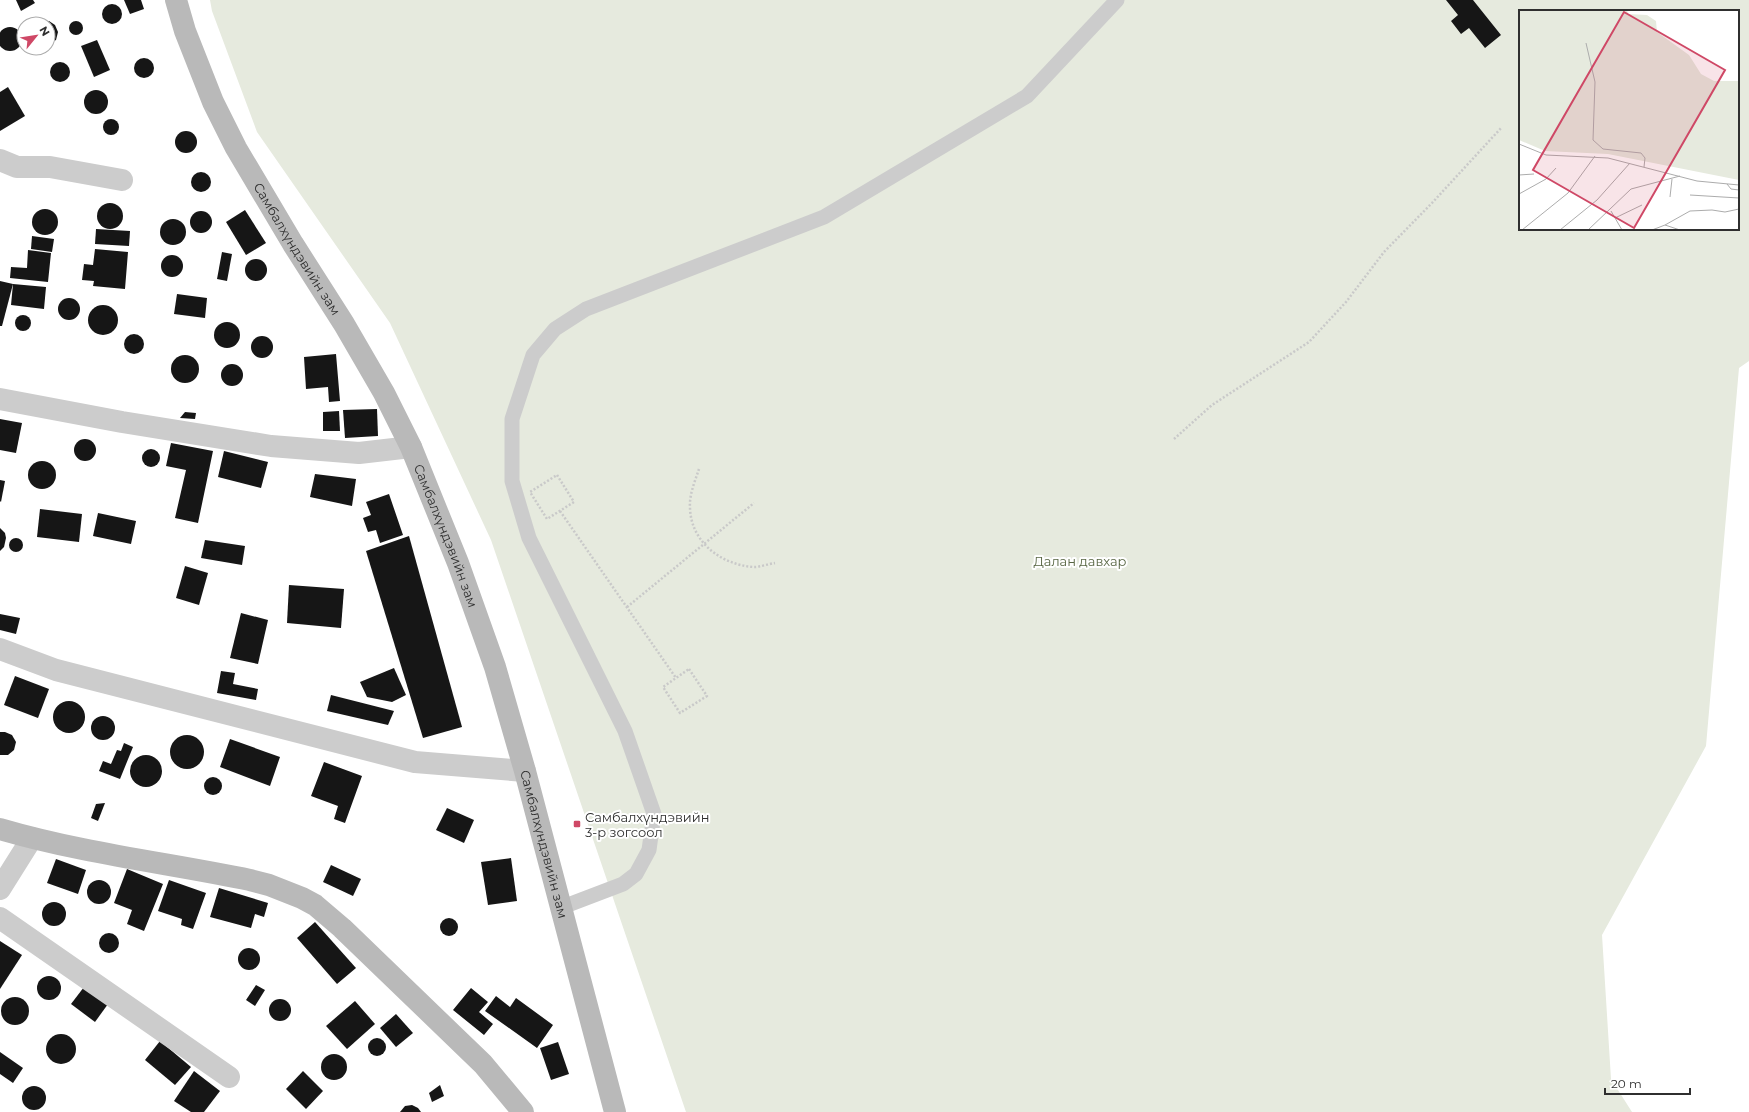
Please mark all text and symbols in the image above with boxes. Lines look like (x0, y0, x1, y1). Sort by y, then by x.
inset map (1519, 10, 1739, 230)
north arrow (16, 16, 56, 56)
text: N (36, 24, 53, 38)
street label: Самбалхүндэвийн зам (250, 180, 344, 318)
street label: Самбалхүндэвийн зам (411, 462, 481, 610)
park label: Далан давхар (1033, 553, 1127, 569)
street label: Самбалхүндэвийн зам (517, 768, 572, 920)
place label: Самбалхүндэвийн 3-р зогсоол (585, 809, 709, 840)
marker: Самбалхүндэвийн 3-р зогсоол (572, 819, 582, 829)
scale bar (1605, 1070, 1690, 1096)
text: 20 m (1611, 1076, 1642, 1091)

